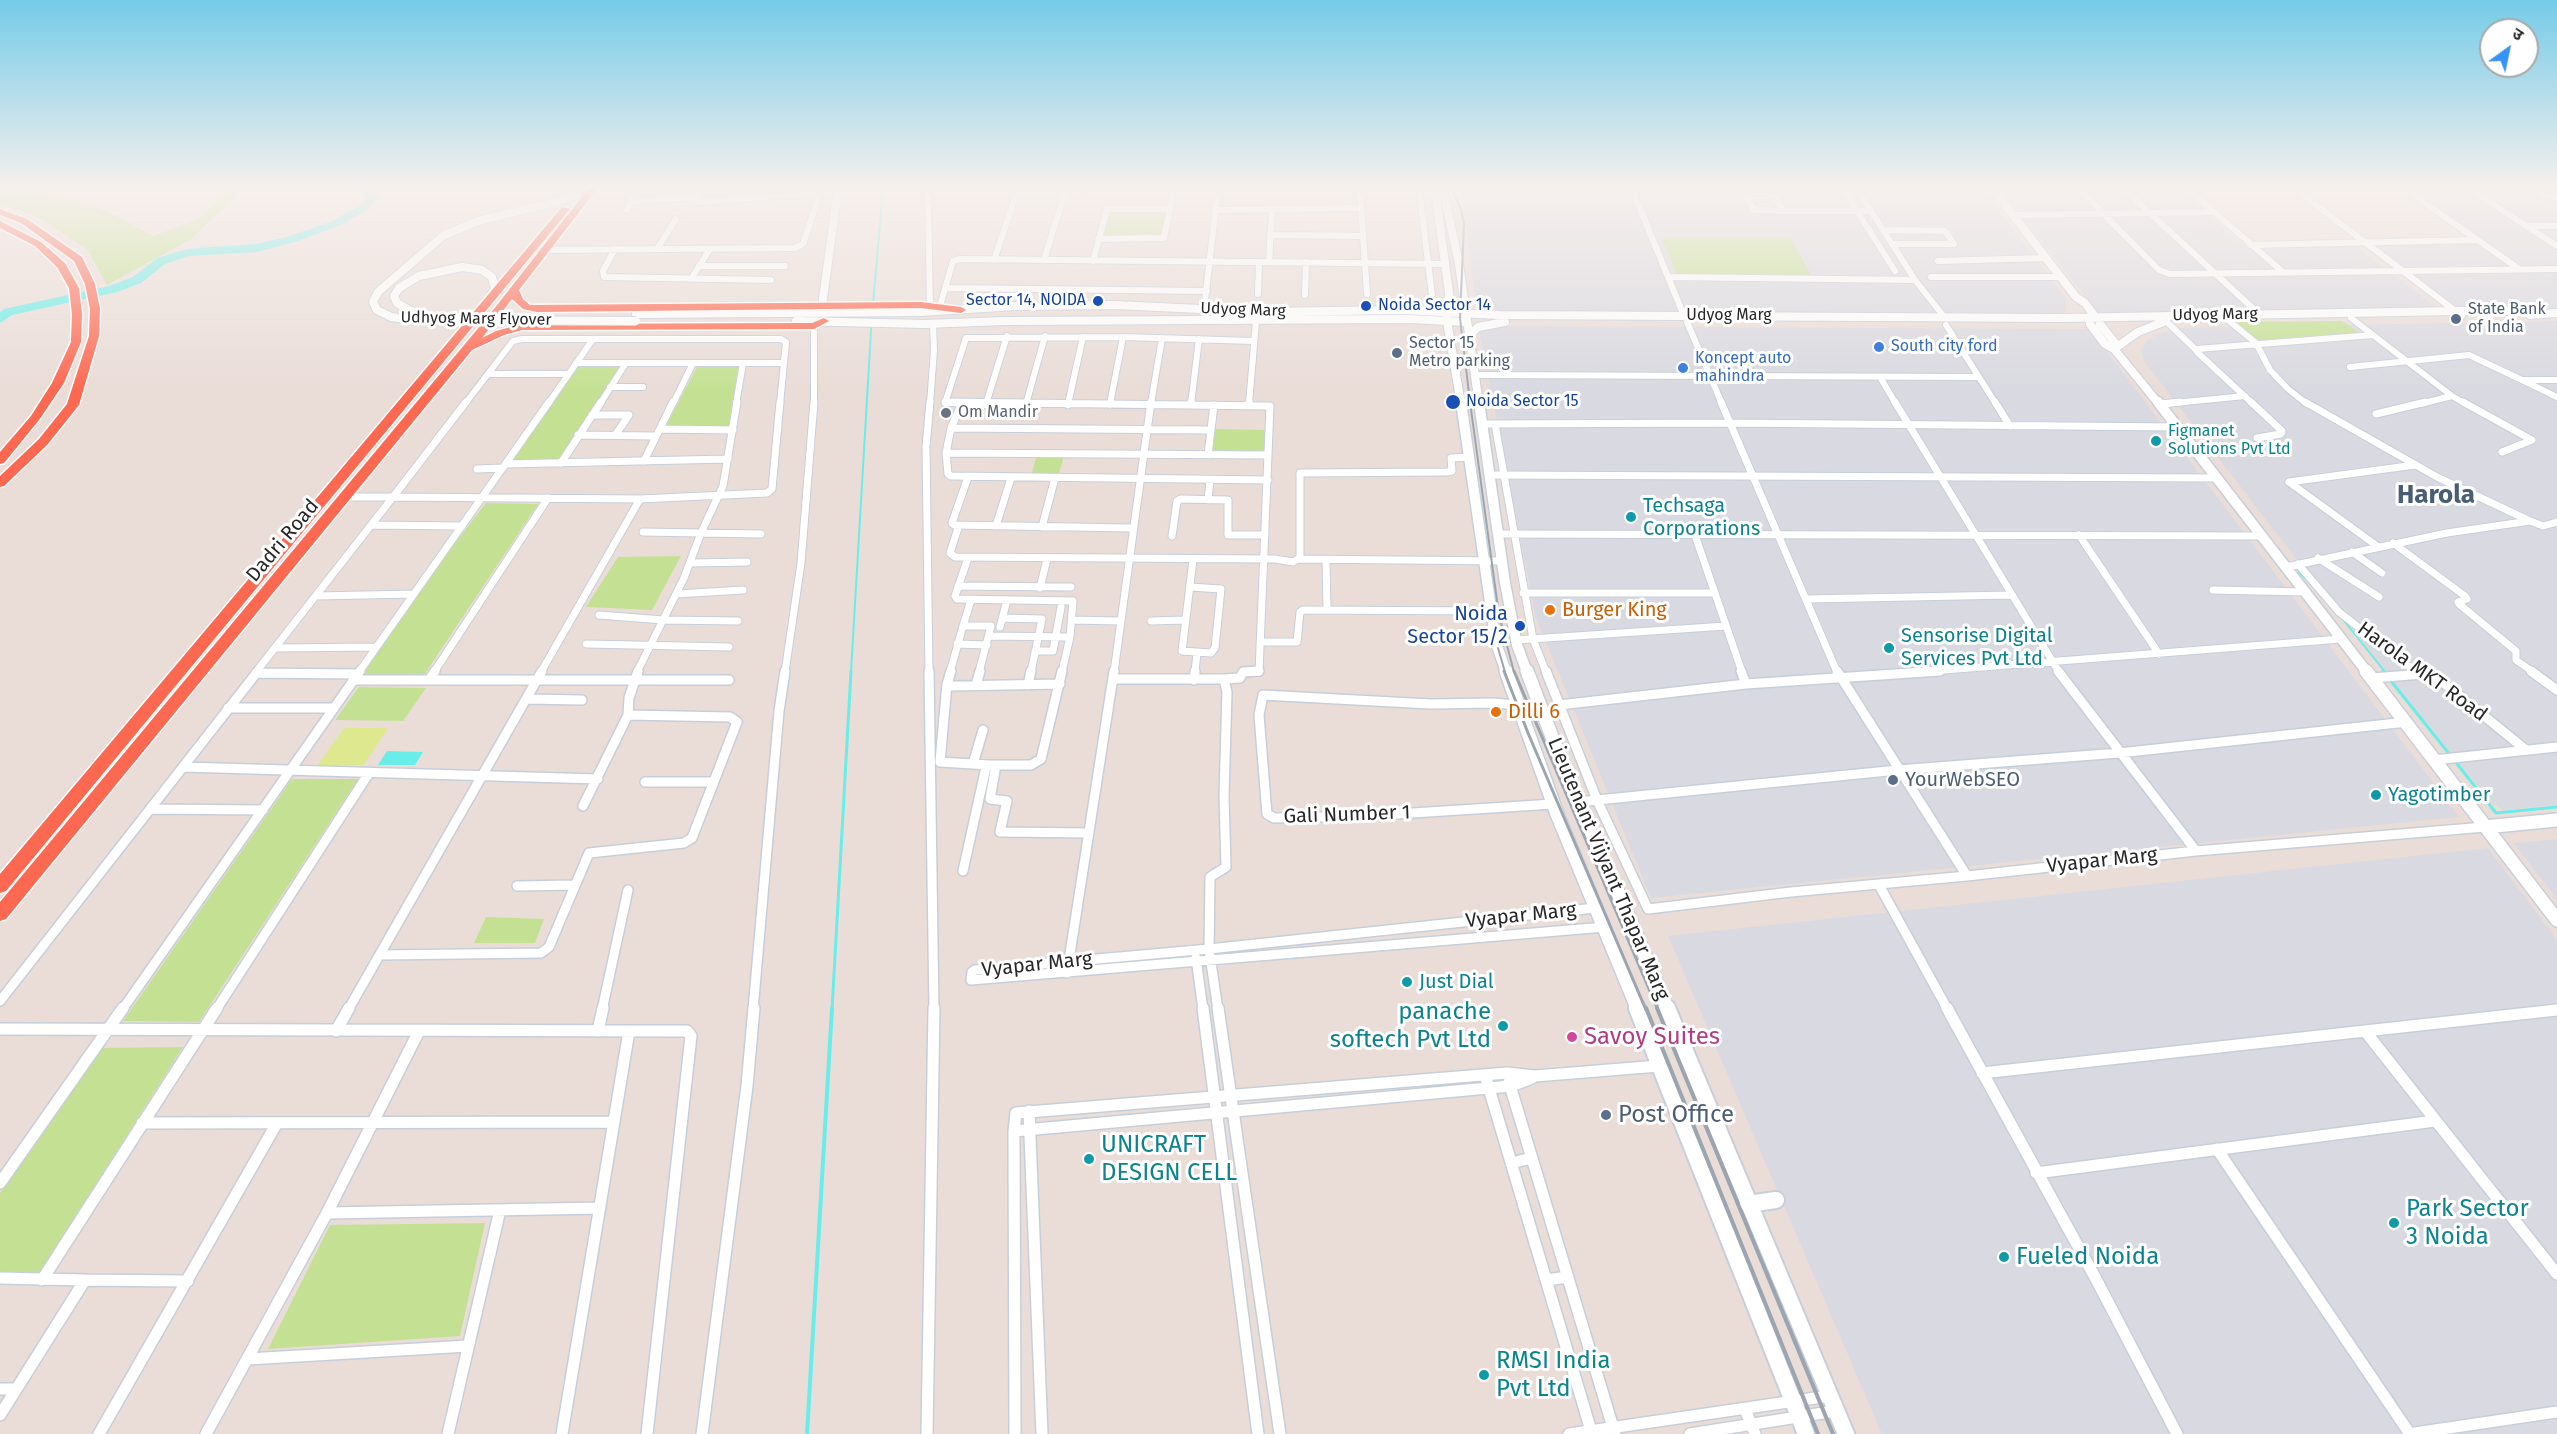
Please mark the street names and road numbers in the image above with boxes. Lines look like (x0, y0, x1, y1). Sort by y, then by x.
street label: Udyog Marg (1200, 299, 1286, 321)
street label: Udyog Marg (2172, 305, 2258, 325)
street label: Udyog Marg (1686, 306, 1772, 326)
street label: Udhyog Marg Flyover (400, 308, 552, 330)
street label: Dadri Road (242, 495, 324, 587)
street label: Harola MKT Road (2353, 617, 2491, 727)
street label: Lieutenant Vijyant Thapar Marg (1542, 734, 1674, 1004)
street label: Gali Number 1 (1283, 801, 1411, 829)
street label: Vyapar Marg (2045, 843, 2159, 879)
street label: Vyapar Marg (1464, 898, 1578, 934)
street label: Vyapar Marg (980, 947, 1094, 983)

